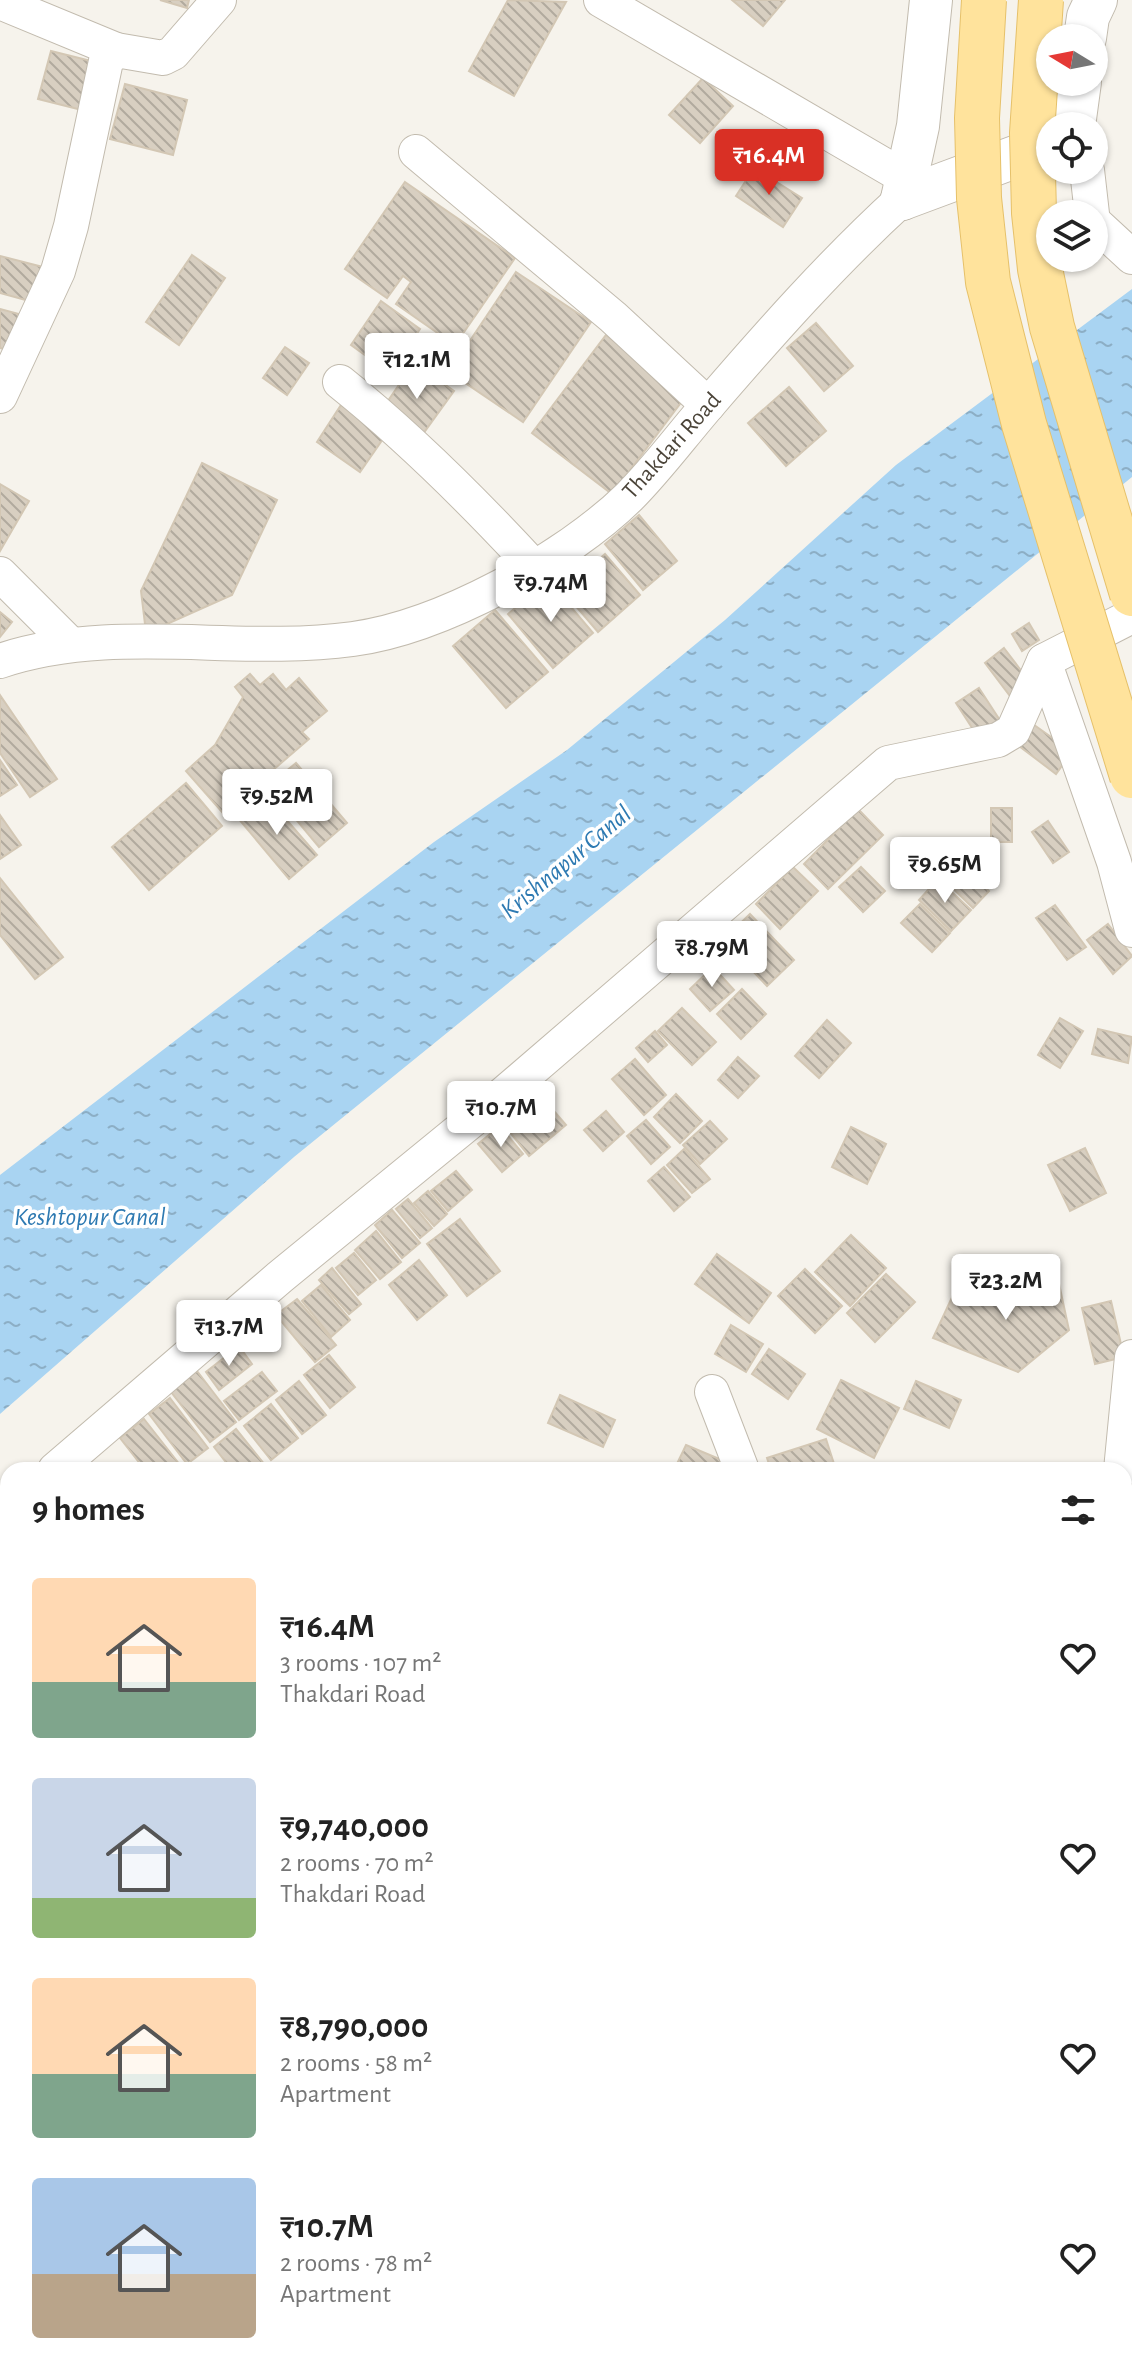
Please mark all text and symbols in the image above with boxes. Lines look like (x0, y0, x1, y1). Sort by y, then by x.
north arrow (1036, 24, 1108, 96)
map controls (1036, 24, 1108, 272)
button: locate (1036, 112, 1108, 184)
pin: ₹16.4M (704, 129, 834, 197)
text: ₹16.4M (733, 142, 805, 168)
button: layers (1036, 200, 1108, 272)
pin: ₹12.1M (352, 333, 482, 401)
text: ₹12.1M (383, 346, 451, 372)
street label: Thakdari Road (618, 388, 726, 504)
pin: ₹9.74M (486, 556, 616, 624)
text: ₹9.74M (514, 569, 588, 595)
pin: ₹9.52M (212, 769, 342, 837)
text: ₹9.52M (240, 782, 314, 808)
water label: Krishnapur Canal (496, 800, 636, 924)
pin: ₹9.65M (880, 837, 1010, 905)
text: ₹9.65M (908, 850, 982, 876)
pin: ₹8.79M (647, 921, 777, 989)
text: ₹8.79M (675, 934, 749, 960)
pin: ₹10.7M (436, 1081, 566, 1149)
text: ₹10.7M (465, 1094, 537, 1120)
water label: Keshtopur Canal (14, 1204, 166, 1230)
pin: ₹23.2M (941, 1254, 1071, 1322)
text: ₹23.2M (969, 1267, 1043, 1293)
pin: ₹13.7M (164, 1300, 294, 1368)
text: ₹13.7M (194, 1313, 264, 1339)
icon: filters (1056, 1488, 1100, 1532)
text: 9 homes (32, 1493, 145, 1527)
icon: home (96, 1610, 192, 1706)
text: ₹16.4M (280, 1610, 375, 1644)
icon: heart (1056, 1636, 1100, 1680)
text: 3 rooms · 107 m² (280, 1650, 441, 1676)
text: Thakdari Road (280, 1681, 425, 1707)
icon: home (96, 1810, 192, 1906)
text: ₹9,740,000 (280, 1810, 429, 1844)
icon: heart (1056, 1836, 1100, 1880)
text: 2 rooms · 70 m² (280, 1850, 433, 1876)
text: Thakdari Road (280, 1881, 425, 1907)
icon: home (96, 2010, 192, 2106)
text: ₹8,790,000 (280, 2010, 429, 2044)
icon: heart (1056, 2036, 1100, 2080)
text: 2 rooms · 58 m² (280, 2050, 432, 2076)
text: Apartment (280, 2081, 391, 2107)
icon: home (96, 2210, 192, 2306)
text: ₹10.7M (280, 2210, 374, 2244)
icon: heart (1056, 2236, 1100, 2280)
text: 2 rooms · 78 m² (280, 2250, 432, 2276)
text: Apartment (280, 2281, 391, 2307)

